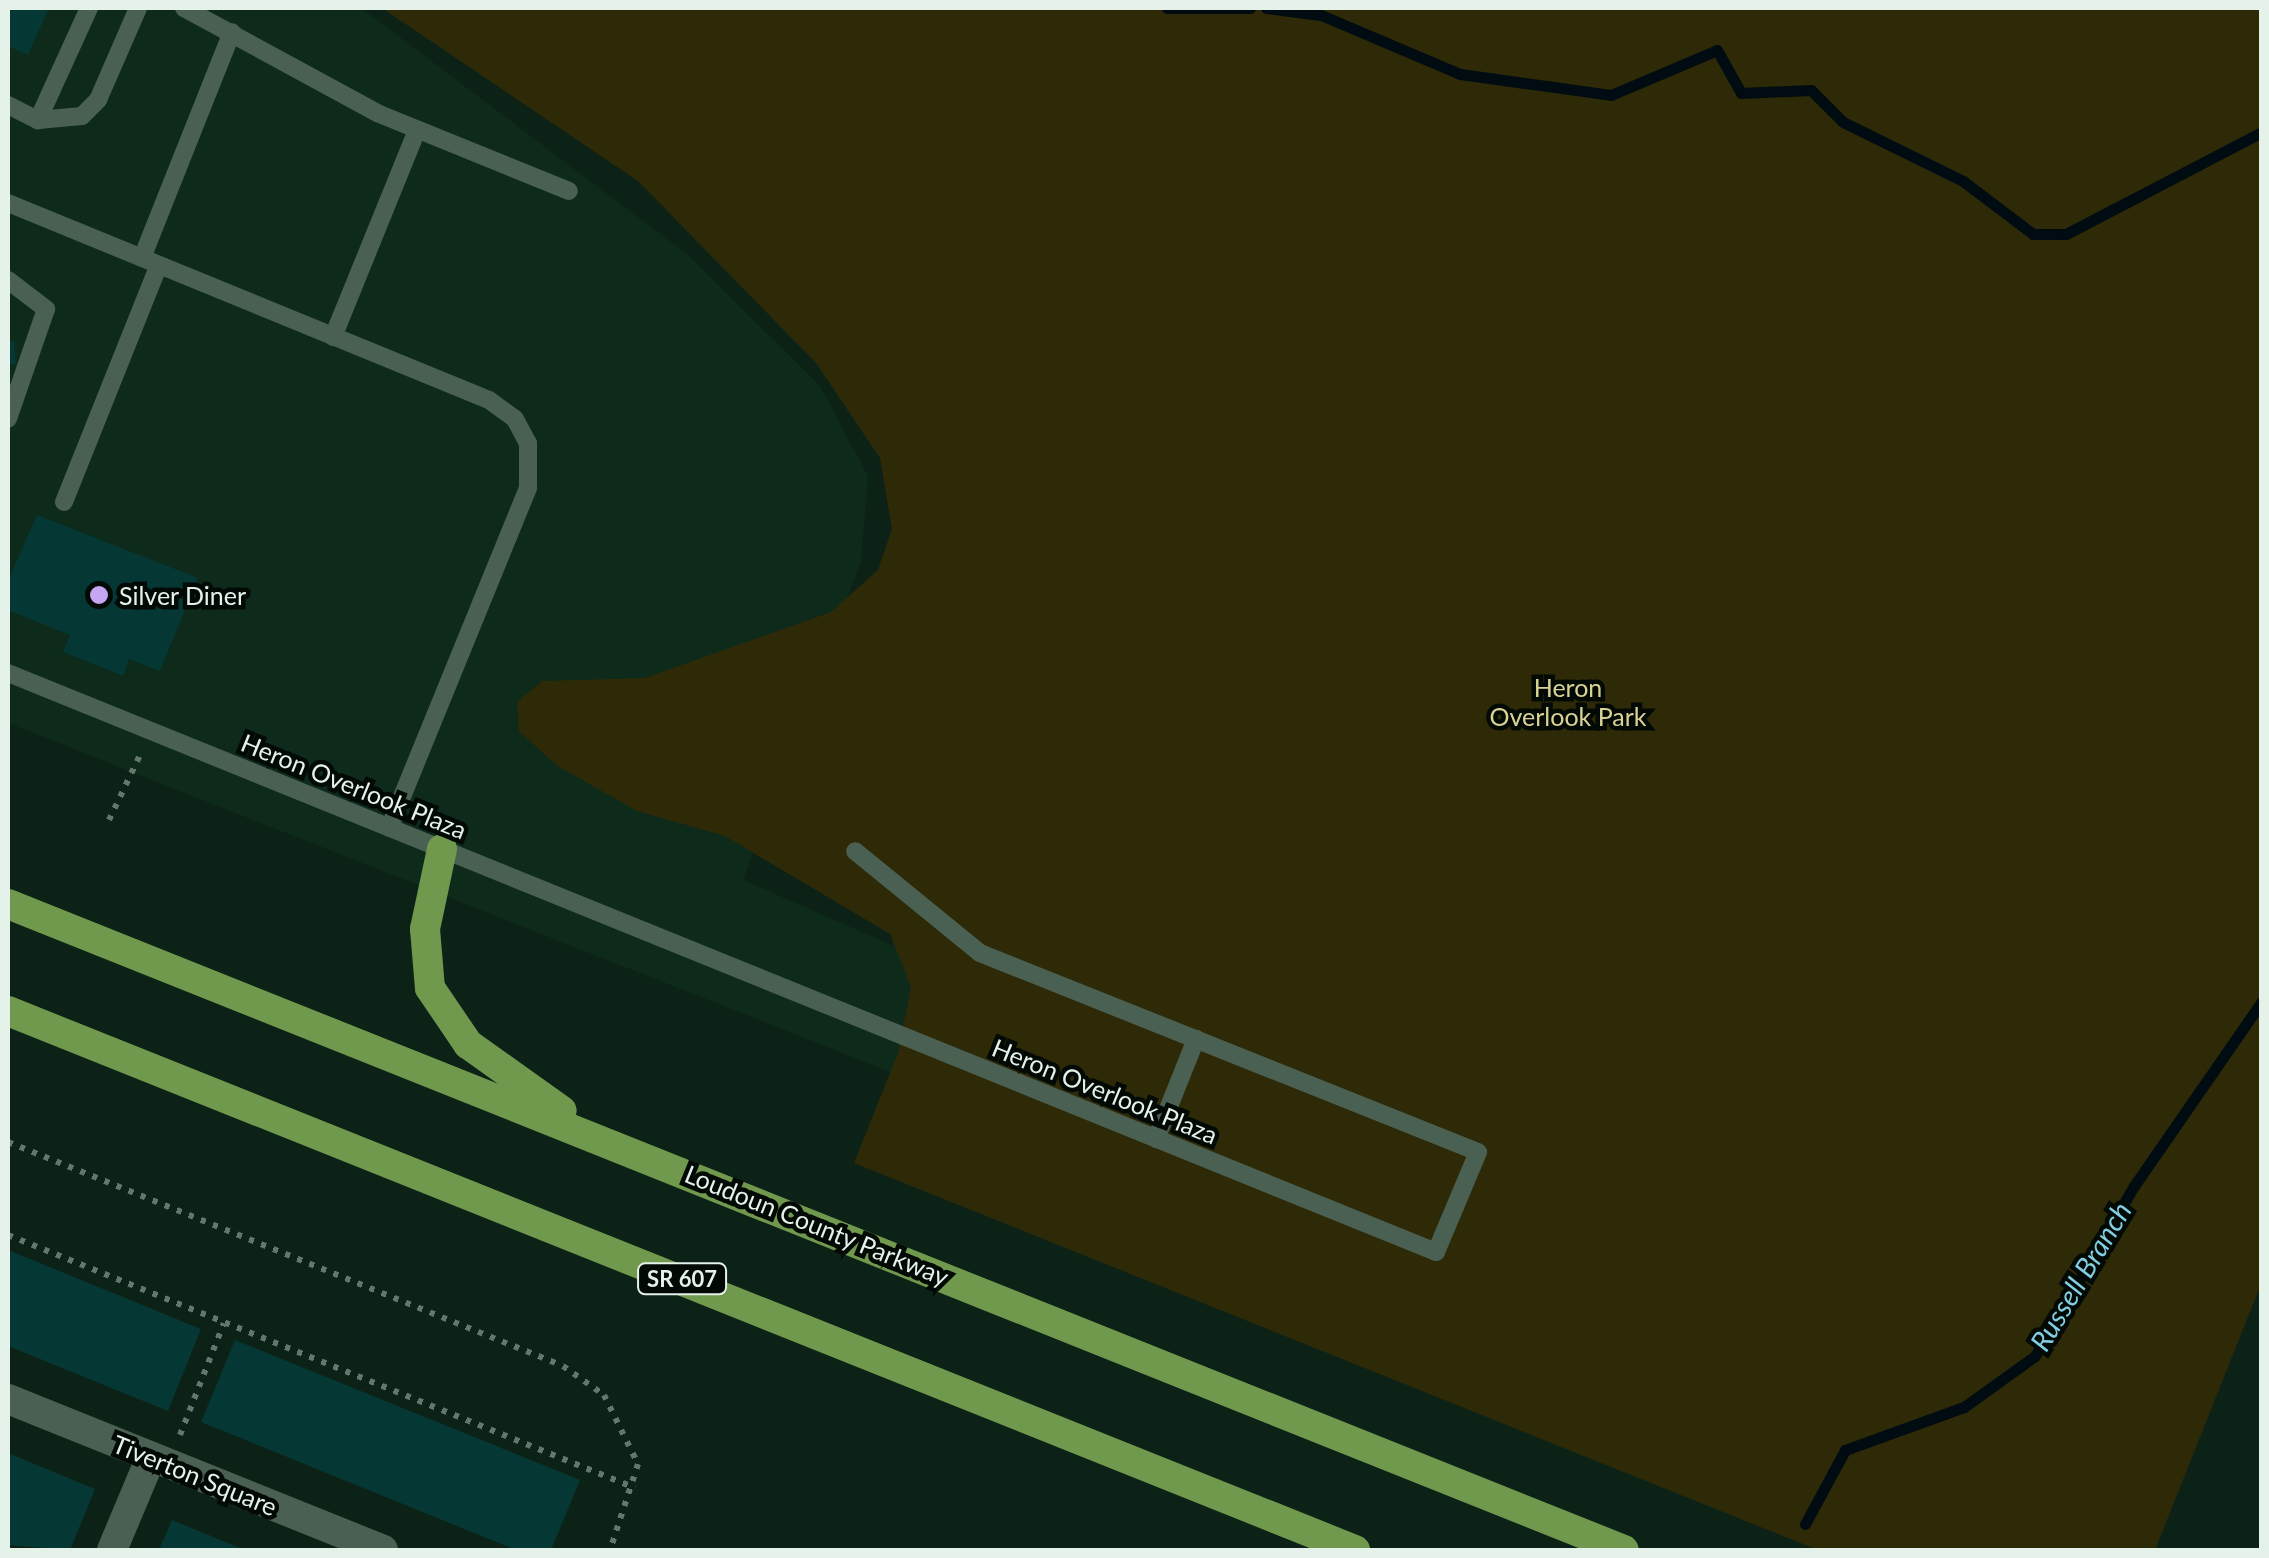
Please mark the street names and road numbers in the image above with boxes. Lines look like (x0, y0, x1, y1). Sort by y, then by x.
street label: Heron Overlook Plaza (237, 727, 471, 845)
street label: Heron Overlook Plaza (988, 1032, 1222, 1150)
street label: Loudoun County Parkway (680, 1158, 954, 1292)
road number: SR 607 (637, 1262, 727, 1296)
street label: Tiverton Square (108, 1428, 282, 1522)

